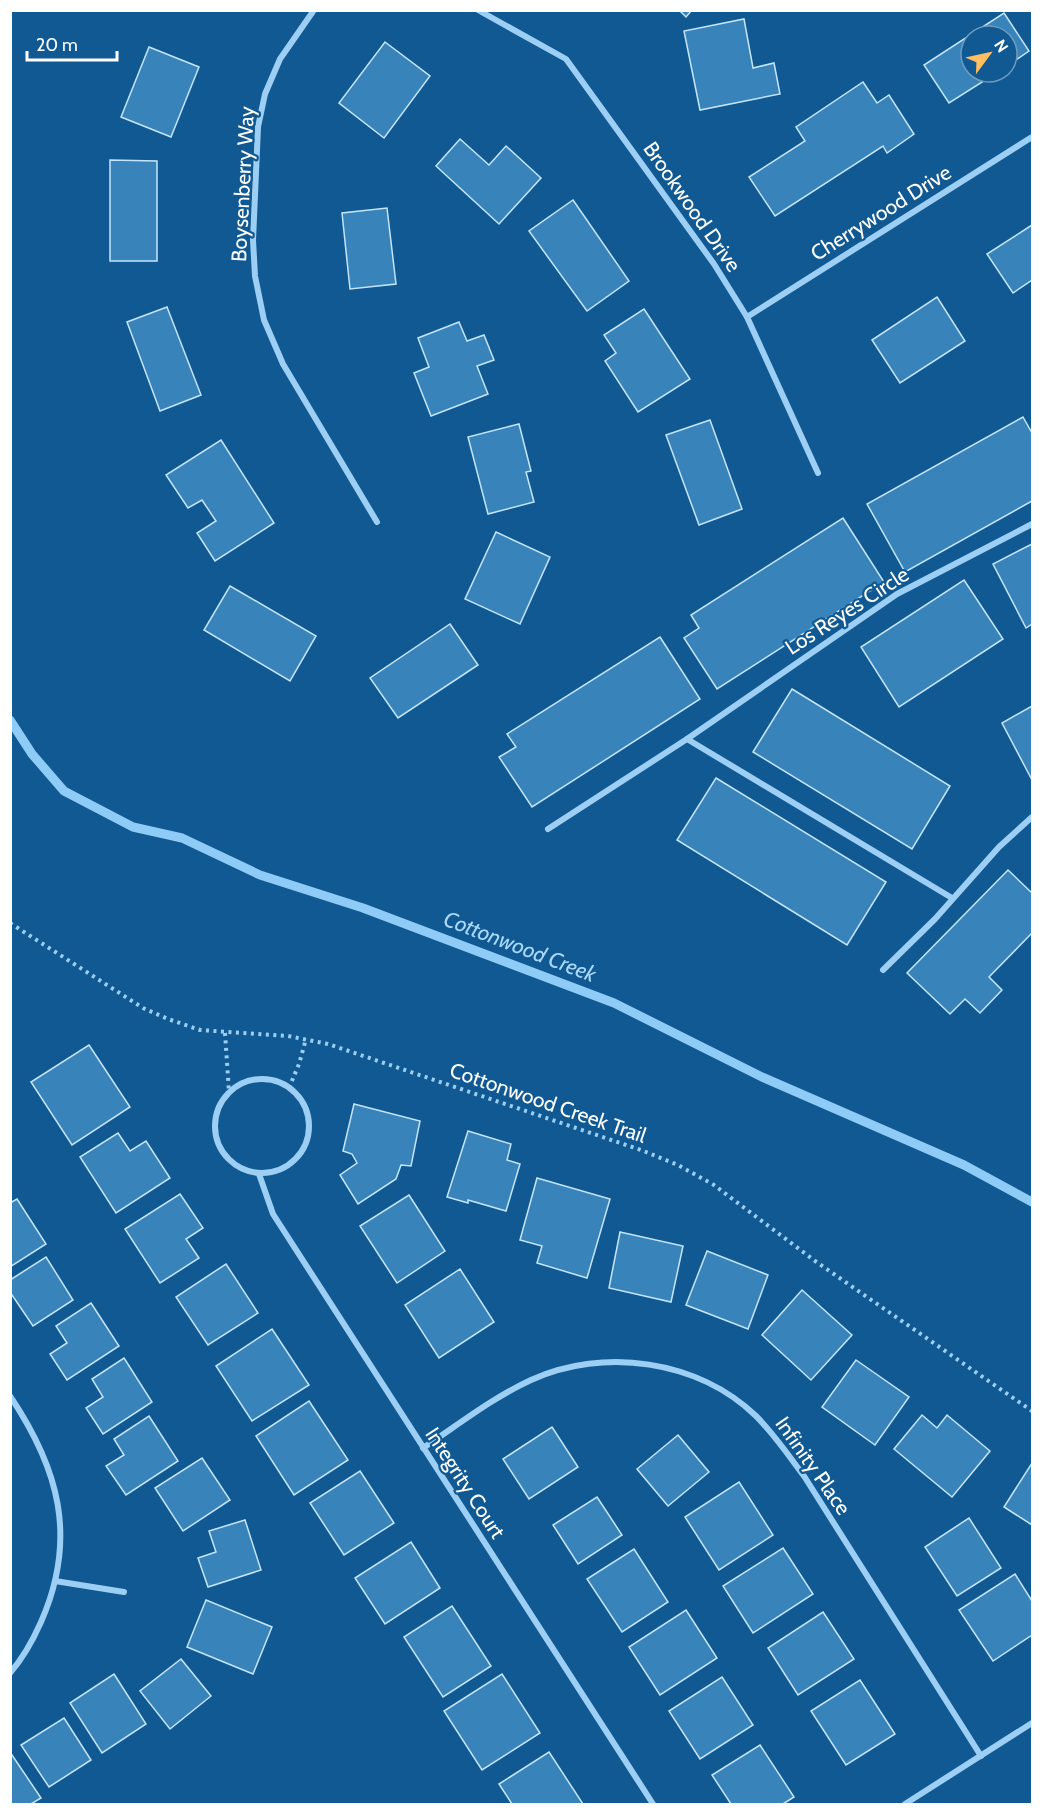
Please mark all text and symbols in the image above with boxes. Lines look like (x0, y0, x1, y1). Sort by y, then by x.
scale bar (27, 24, 117, 62)
north arrow (959, 24, 1019, 84)
text: 20 m (36, 34, 78, 56)
text: N (990, 36, 1012, 56)
street label: Boysenberry Way (226, 105, 259, 262)
street label: Brookwood Drive (638, 137, 747, 277)
street label: Cherrywood Drive (806, 159, 956, 266)
street label: Los Reyes Circle (780, 561, 913, 660)
water label: Cottonwood Creek (440, 905, 600, 988)
street label: Cottonwood Creek Trail (447, 1057, 650, 1148)
street label: Infinity Place (771, 1412, 856, 1520)
street label: Integrity Court (420, 1423, 511, 1543)

